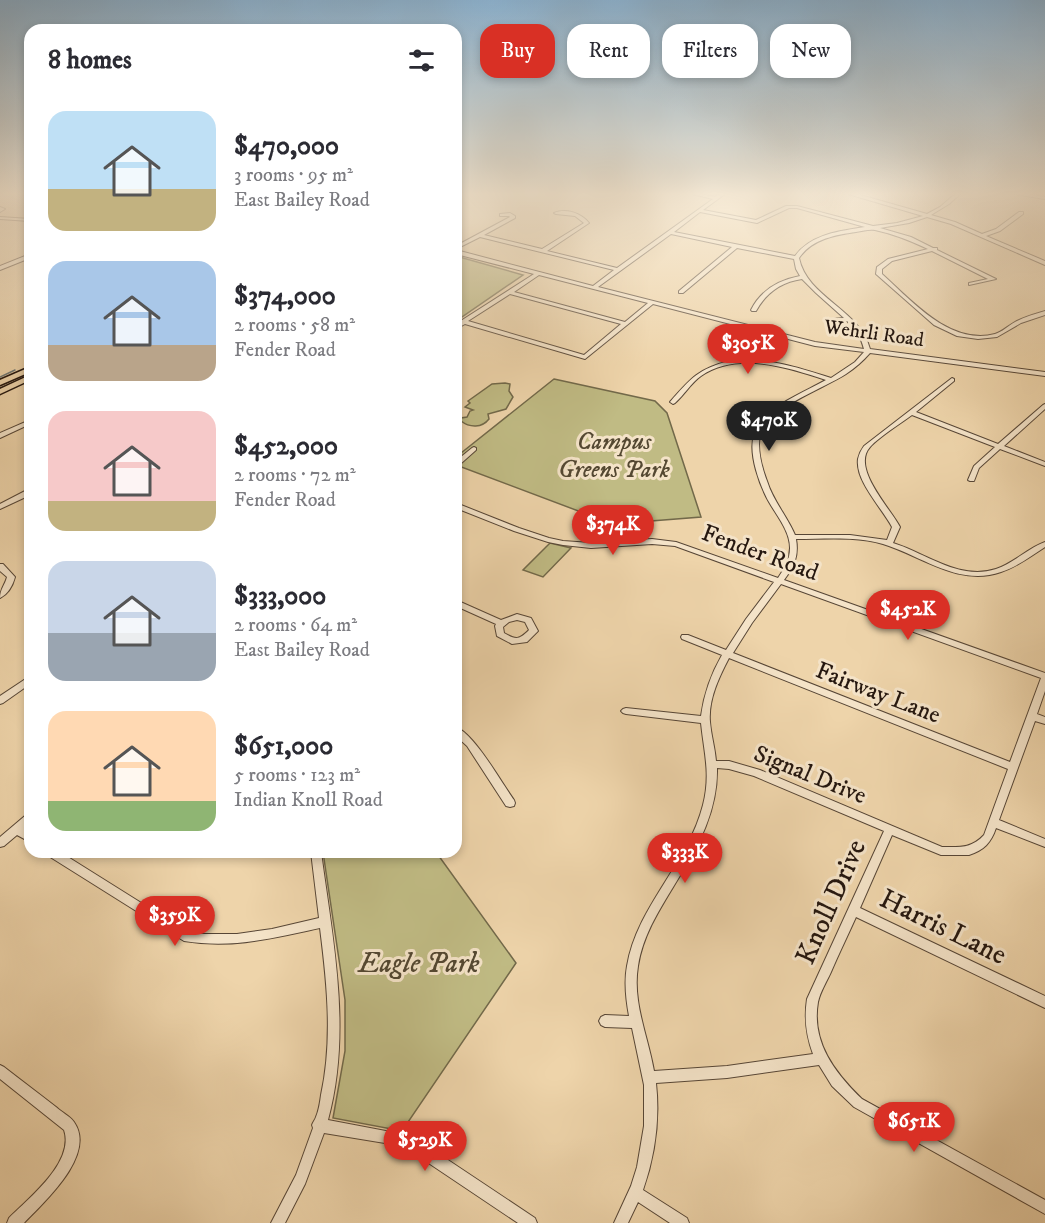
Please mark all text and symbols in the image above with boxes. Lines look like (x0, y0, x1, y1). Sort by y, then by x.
chip: Buy (480, 24, 555, 78)
chip: Rent (567, 24, 650, 78)
chip: Filters (662, 24, 758, 78)
chip: New (770, 24, 851, 78)
text: 8 homes (48, 44, 132, 77)
icon: filters (405, 44, 438, 77)
text: $470,000 (234, 130, 339, 163)
icon: home (96, 135, 168, 207)
text: 3 rooms · 95 m² (234, 163, 353, 188)
text: East Bailey Road (234, 188, 370, 213)
text: $374,000 (234, 280, 336, 313)
icon: home (96, 285, 168, 357)
text: 2 rooms · 58 m² (234, 313, 355, 338)
street label: Wehrli Road (822, 314, 925, 353)
pin: $305K (706, 324, 790, 375)
text: $305K (721, 331, 775, 356)
text: Fender Road (234, 338, 336, 363)
pin: $470K (727, 401, 811, 452)
text: $470K (740, 408, 798, 433)
park label: Campus Greens Park (558, 427, 670, 485)
text: $452,000 (234, 430, 338, 463)
icon: home (96, 435, 168, 507)
text: 2 rooms · 72 m² (234, 463, 356, 488)
text: Fender Road (234, 488, 336, 513)
pin: $374K (571, 505, 655, 556)
text: $374K (586, 512, 640, 537)
street label: Fender Road (697, 518, 823, 588)
text: $333,000 (234, 580, 326, 613)
icon: home (96, 585, 168, 657)
pin: $452K (866, 590, 950, 641)
text: $452K (880, 597, 936, 622)
text: 2 rooms · 64 m² (234, 613, 357, 638)
text: East Bailey Road (234, 638, 370, 663)
street label: Fairway Lane (811, 655, 945, 731)
text: $651,000 (234, 730, 333, 763)
icon: home (96, 735, 168, 807)
street label: Signal Drive (749, 739, 871, 811)
text: 5 rooms · 123 m² (234, 763, 360, 788)
text: Indian Knoll Road (234, 788, 383, 813)
pin: $333K (643, 833, 727, 884)
street label: Knoll Drive (788, 834, 874, 970)
text: $333K (661, 840, 709, 865)
street label: Harris Lane (874, 881, 1012, 973)
pin: $359K (133, 896, 217, 947)
text: $359K (149, 903, 201, 928)
park label: Eagle Park (357, 946, 480, 981)
pin: $651K (872, 1102, 956, 1153)
text: $651K (888, 1109, 940, 1134)
pin: $529K (383, 1121, 467, 1172)
text: $529K (398, 1128, 452, 1153)

